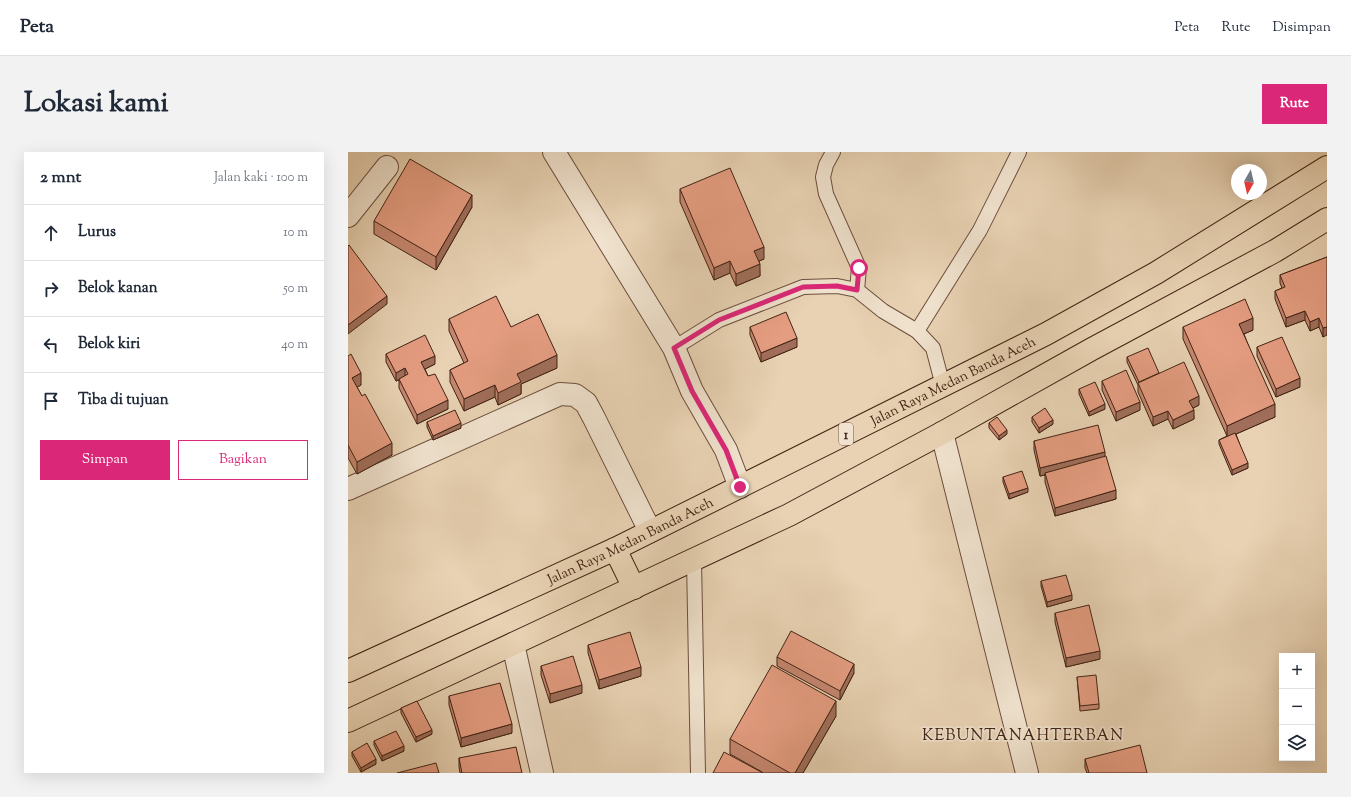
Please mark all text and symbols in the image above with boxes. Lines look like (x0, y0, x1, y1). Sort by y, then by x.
text: Peta (20, 14, 54, 41)
text: Peta (1174, 18, 1199, 38)
text: Rute (1221, 18, 1251, 38)
text: Disimpan (1273, 18, 1331, 38)
text: Lokasi kami (24, 84, 168, 124)
button: Rute (1262, 84, 1327, 124)
north arrow (1231, 164, 1267, 200)
text: 2 mnt (40, 166, 81, 190)
text: Jalan kaki · 100 m (214, 169, 308, 187)
icon: ahead (40, 222, 62, 244)
text: Lurus (78, 222, 116, 243)
text: 10 m (283, 224, 308, 242)
route start (850, 259, 868, 277)
icon: right (40, 278, 62, 300)
text: Belok kanan (78, 278, 158, 299)
text: 50 m (283, 280, 308, 298)
street label: Jalan Raya Medan Banda Aceh (867, 333, 1040, 432)
icon: left (40, 334, 62, 356)
text: Belok kiri (78, 334, 140, 355)
text: 40 m (281, 336, 308, 354)
icon: arrive (40, 390, 62, 412)
text: Tiba di tujuan (78, 390, 169, 411)
road number: 1 (839, 423, 853, 445)
button: Simpan (40, 440, 170, 480)
button: Bagikan (178, 440, 308, 480)
route end (731, 478, 749, 496)
street label: Jalan Raya Medan Banda Aceh (544, 493, 718, 591)
map controls (1279, 653, 1315, 761)
button: + (1279, 653, 1315, 689)
button: − (1279, 689, 1315, 725)
district label: KEBUNTANAHTERBAN (922, 725, 1124, 748)
button: layers (1279, 725, 1315, 761)

